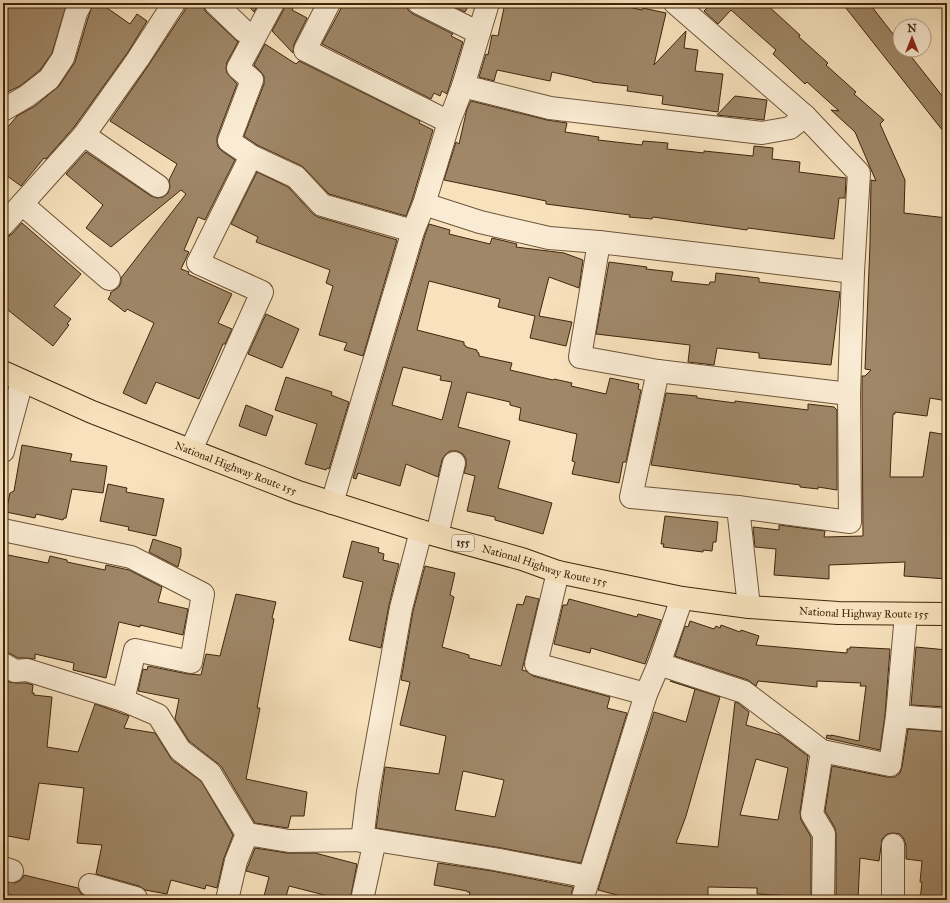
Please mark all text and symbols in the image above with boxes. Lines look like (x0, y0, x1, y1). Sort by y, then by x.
north arrow (892, 18, 932, 58)
text: N (907, 22, 917, 35)
street label: National Highway Route 155 (173, 438, 299, 497)
road number: 155 (452, 535, 474, 551)
street label: National Highway Route 155 (480, 542, 608, 589)
street label: National Highway Route 155 (799, 604, 929, 620)

